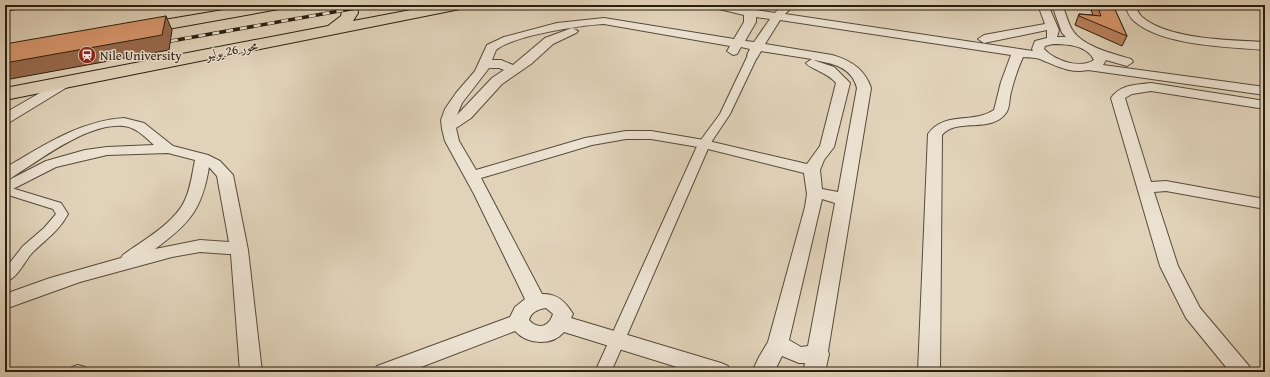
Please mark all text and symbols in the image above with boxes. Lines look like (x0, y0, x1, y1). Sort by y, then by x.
street label: محور 26 يوليو (202, 36, 260, 65)
station icon: Nile University (77, 45, 97, 65)
place label: Nile University (100, 46, 182, 65)

